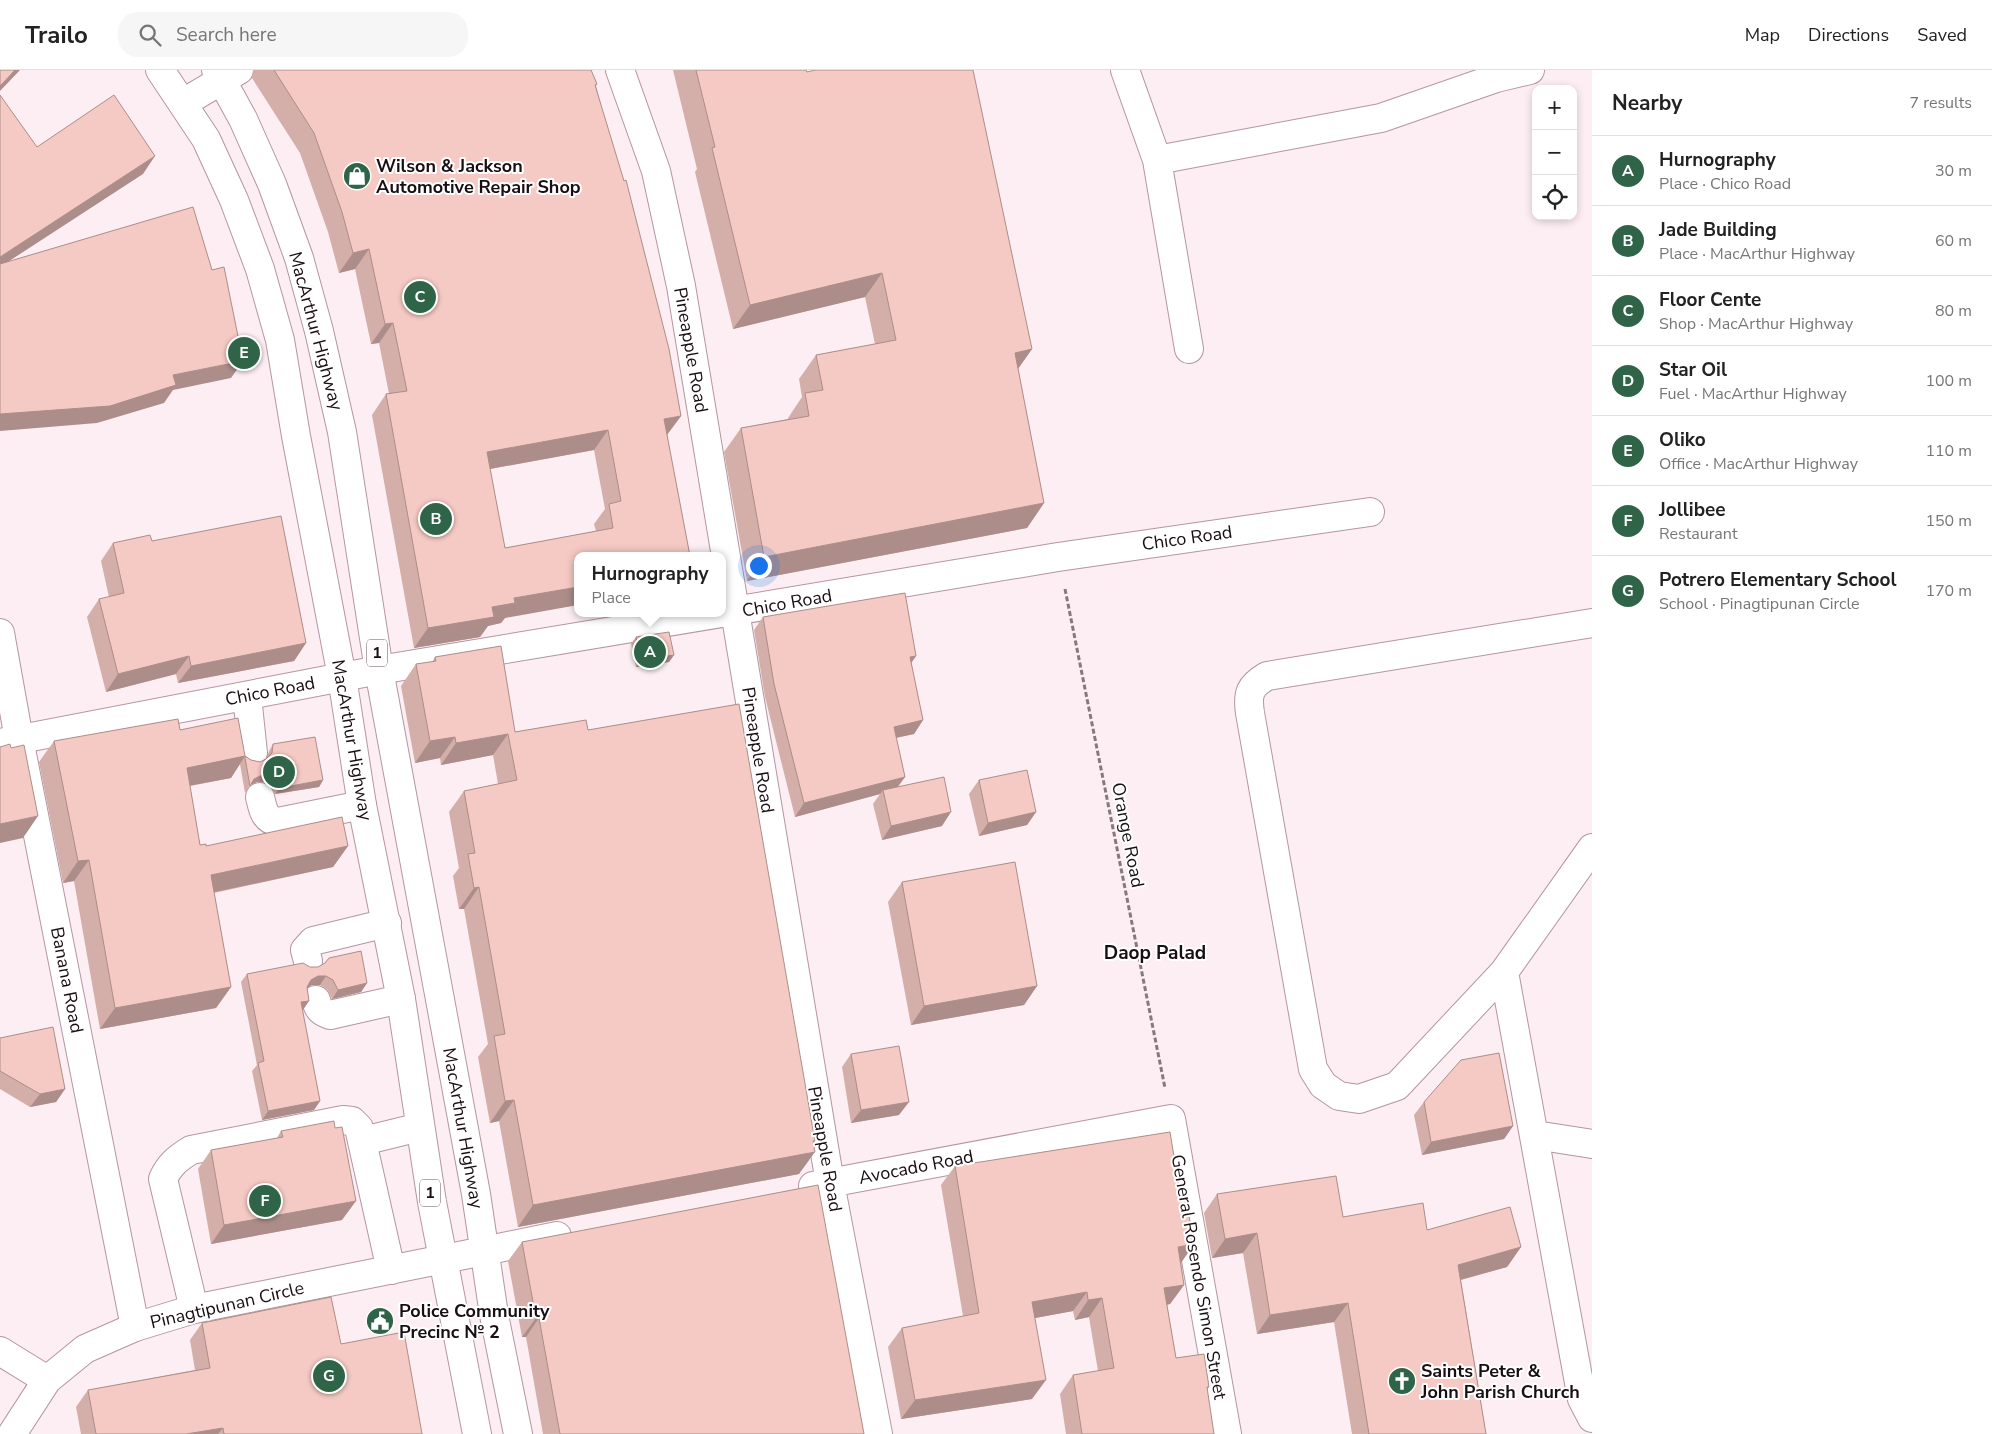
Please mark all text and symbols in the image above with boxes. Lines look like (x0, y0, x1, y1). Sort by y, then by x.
search box (118, 12, 468, 57)
text: Trailo (25, 19, 88, 51)
icon: search (136, 21, 164, 49)
text: Search here (176, 22, 277, 48)
text: Map (1745, 23, 1780, 47)
text: Directions (1808, 23, 1889, 47)
text: Saved (1917, 23, 1967, 47)
map controls (1532, 85, 1577, 220)
button: + (1532, 85, 1577, 130)
text: Nearby (1612, 89, 1682, 117)
text: 7 results (1910, 92, 1972, 114)
button: − (1532, 130, 1577, 175)
text: Hurnography (1659, 147, 1776, 173)
place label: Wilson & Jackson Automotive Repair Shop (376, 154, 581, 199)
text: A (1622, 160, 1634, 182)
text: 30 m (1935, 160, 1972, 182)
shop icon: Wilson & Jackson Automotive Repair Shop (342, 161, 372, 191)
text: Place · Chico Road (1659, 173, 1791, 195)
button: locate (1532, 175, 1577, 220)
text: Jade Building (1659, 217, 1777, 243)
text: B (1622, 230, 1634, 252)
text: 60 m (1935, 230, 1972, 252)
text: Place · MacArthur Highway (1659, 243, 1855, 265)
street label: MacArthur Highway (283, 249, 349, 414)
pin: C (404, 278, 436, 316)
street label: Pineapple Road (668, 285, 714, 415)
text: Floor Cente (1659, 287, 1761, 313)
text: C (1623, 300, 1633, 322)
text: 80 m (1935, 300, 1972, 322)
text: Shop · MacArthur Highway (1659, 313, 1853, 335)
pin: E (228, 334, 260, 372)
text: Star Oil (1659, 357, 1727, 383)
text: D (1622, 370, 1634, 392)
text: 100 m (1925, 370, 1972, 392)
text: Fuel · MacArthur Highway (1659, 383, 1847, 405)
text: Oliko (1659, 427, 1706, 453)
text: E (1623, 440, 1633, 462)
text: 110 m (1925, 440, 1972, 462)
text: Office · MacArthur Highway (1659, 453, 1858, 475)
text: Jollibee (1659, 497, 1726, 523)
pin: B (420, 500, 452, 538)
text: F (1624, 510, 1633, 532)
text: 150 m (1925, 510, 1972, 532)
street label: Chico Road (1140, 520, 1234, 556)
text: Restaurant (1659, 523, 1738, 545)
popup (574, 552, 726, 617)
your location (746, 553, 772, 579)
text: Hurnography (592, 561, 708, 587)
text: Potrero Elementary School (1659, 567, 1897, 593)
text: G (1622, 580, 1634, 602)
text: 170 m (1925, 580, 1972, 602)
street label: Chico Road (740, 583, 834, 623)
text: Place (592, 587, 631, 609)
text: School · Pinagtipunan Circle (1659, 593, 1860, 615)
pin: A (634, 633, 666, 671)
road number: 1 (367, 640, 387, 666)
street label: MacArthur Highway (326, 658, 378, 823)
street label: Chico Road (223, 671, 317, 711)
street label: Pineapple Road (736, 685, 780, 815)
pin: D (263, 753, 295, 791)
street label: Orange Road (1106, 780, 1150, 890)
street label: Banana Road (45, 925, 89, 1035)
district label: Daop Palad (1104, 940, 1206, 966)
street label: MacArthur Highway (437, 1046, 489, 1211)
street label: Pineapple Road (802, 1084, 848, 1214)
street label: Avocado Road (856, 1144, 976, 1190)
street label: General Rosendo Simon Street (1166, 1153, 1233, 1402)
road number: 1 (420, 1180, 440, 1206)
pin: F (249, 1182, 281, 1220)
street label: Pinagtipunan Circle (148, 1276, 306, 1334)
place label: Police Community Precinc № 2 (399, 1299, 550, 1344)
public building icon: Police Community Precinc № 2 (365, 1306, 395, 1336)
pin: G (313, 1357, 345, 1395)
place label: Saints Peter & John Parish Church (1420, 1359, 1580, 1404)
church icon: Saints Peter & John Parish Church (1387, 1366, 1417, 1396)

